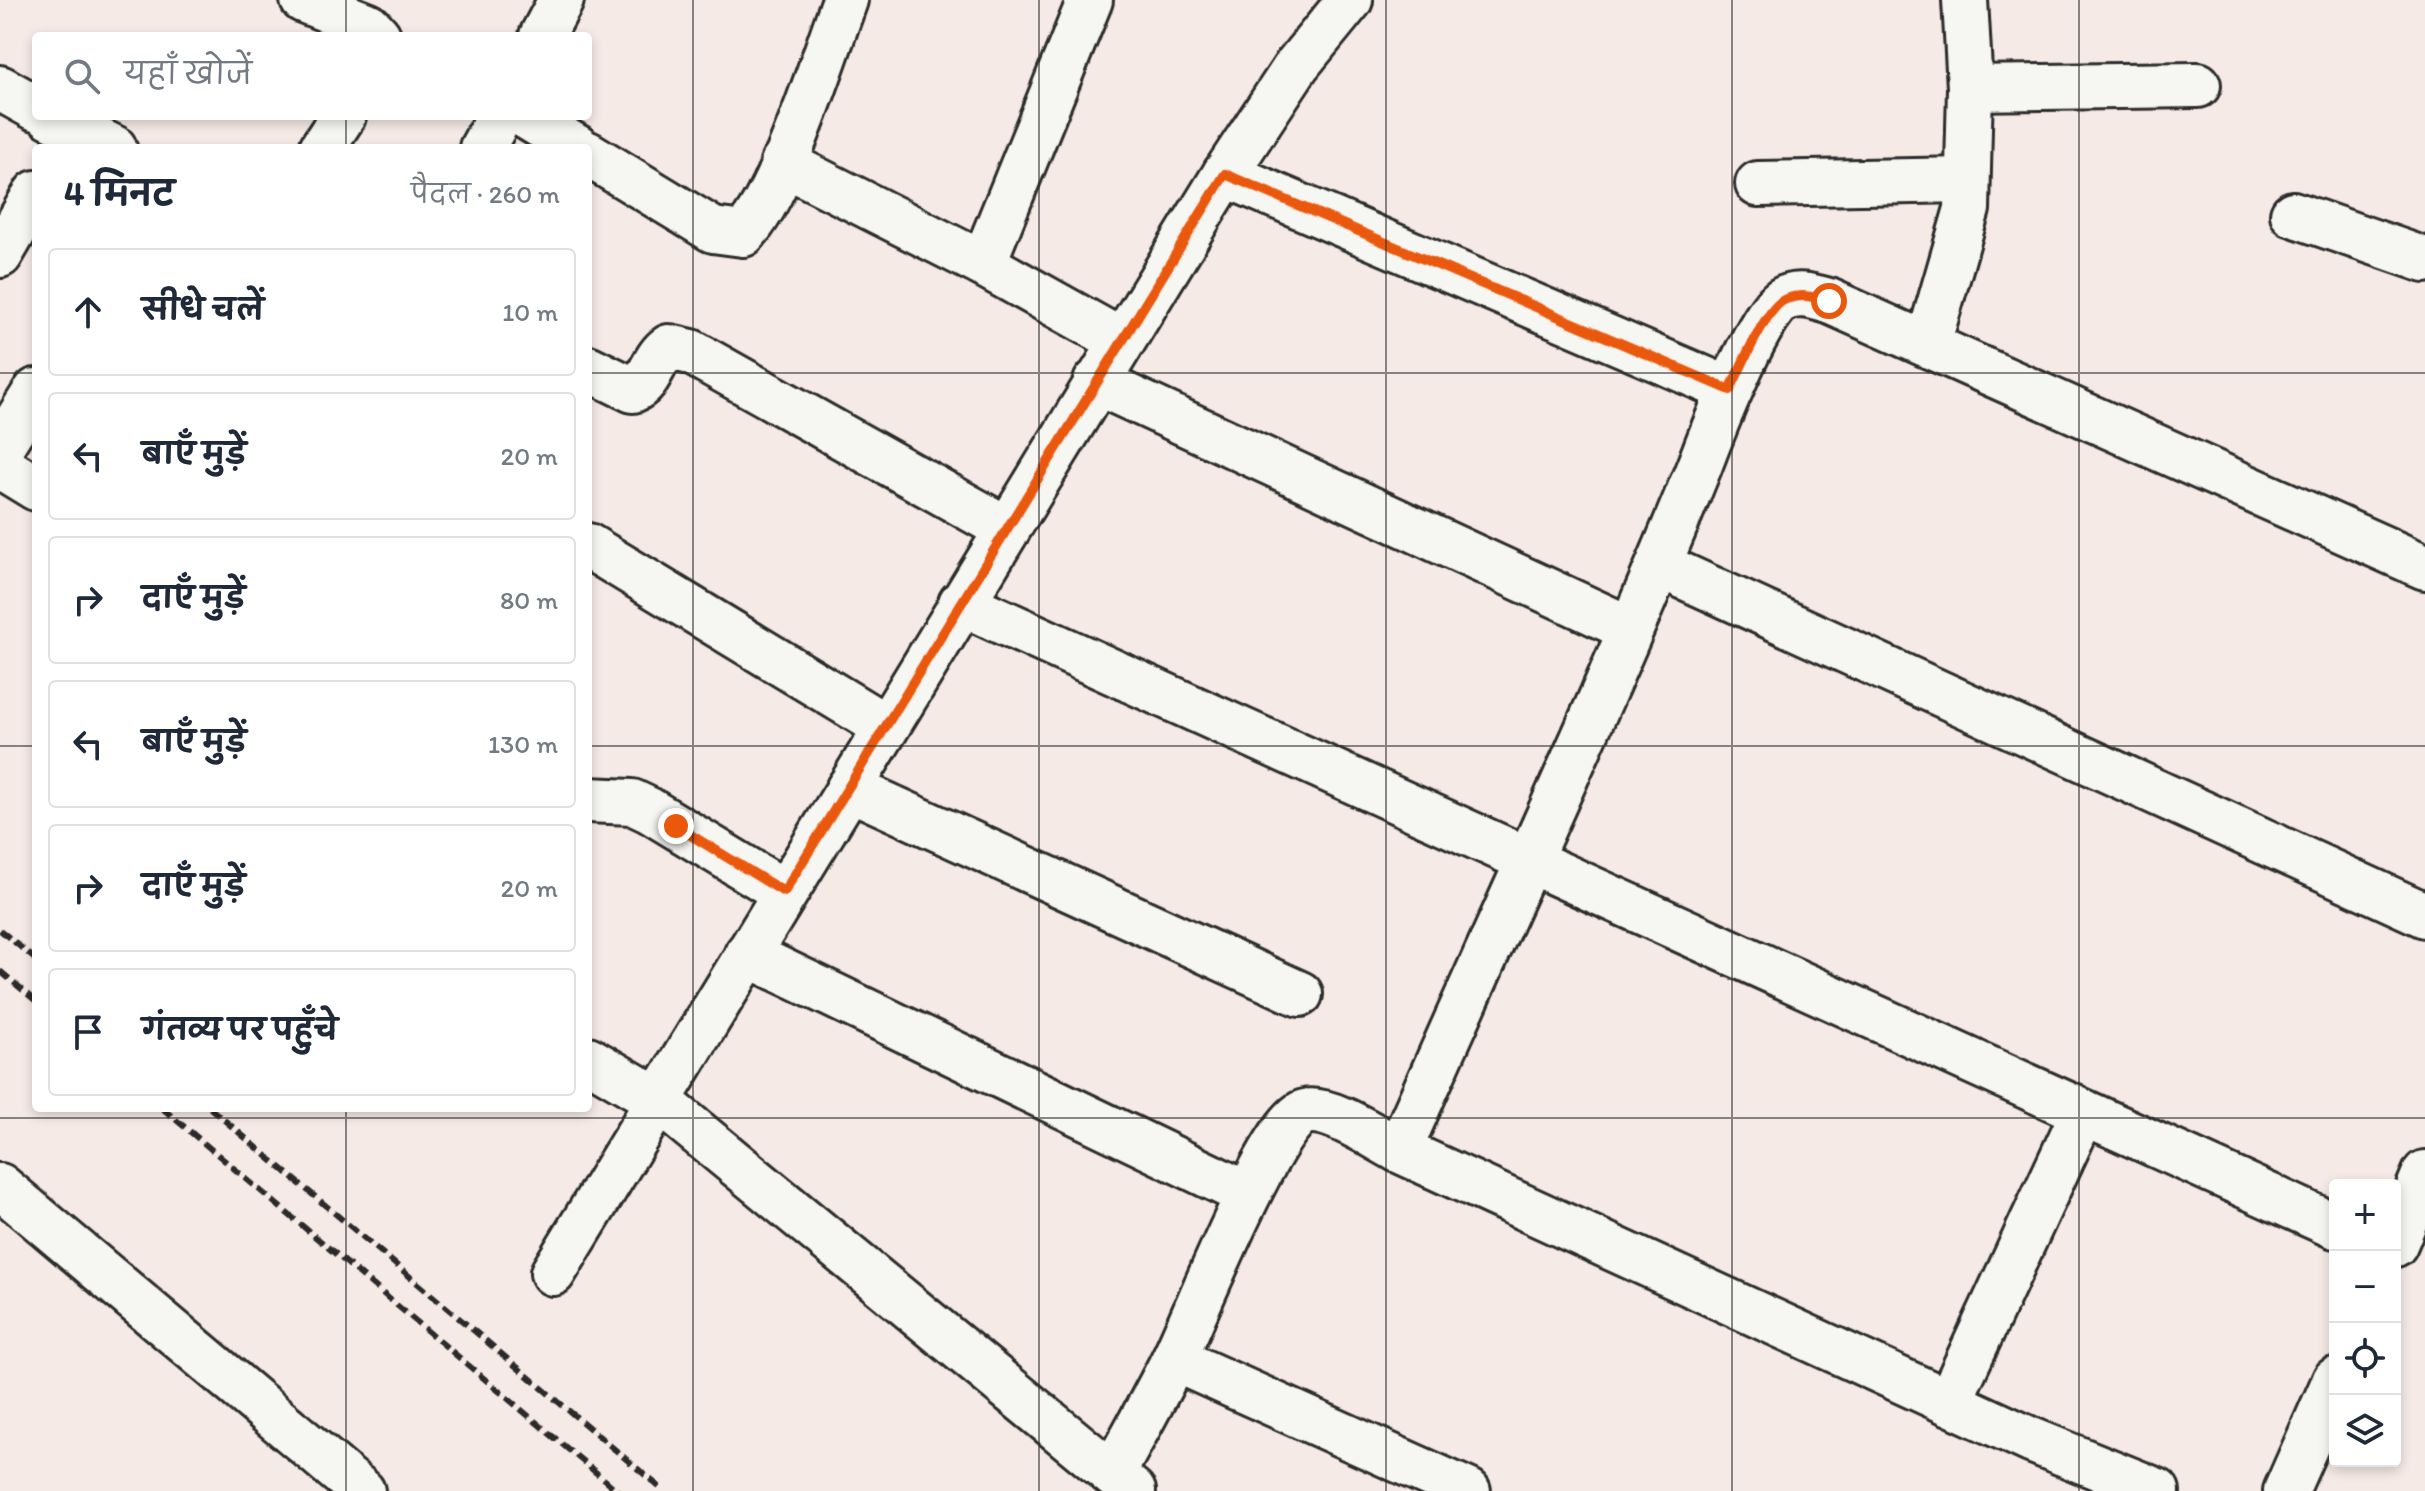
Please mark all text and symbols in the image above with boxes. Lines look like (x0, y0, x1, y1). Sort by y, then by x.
search box (32, 32, 592, 120)
icon: search (60, 54, 104, 98)
text: यहाँ खोजें (124, 55, 252, 92)
text: 4 मिनट (64, 173, 175, 214)
text: पैदल · 260 m (411, 178, 560, 210)
route start (1811, 283, 1847, 319)
icon: ahead (66, 290, 110, 334)
text: सीधे चलें (142, 291, 264, 328)
text: 10 m (502, 296, 558, 328)
icon: left (66, 434, 110, 478)
text: बाएँ मुड़ें (142, 435, 246, 472)
text: 20 m (501, 440, 558, 472)
icon: right (66, 578, 110, 622)
text: दाएँ मुड़ें (142, 579, 245, 616)
text: 80 m (500, 584, 558, 616)
icon: left (66, 722, 110, 766)
text: बाएँ मुड़ें (142, 723, 246, 760)
text: 130 m (488, 728, 558, 760)
route end (658, 808, 694, 844)
icon: right (66, 866, 110, 910)
text: दाएँ मुड़ें (142, 867, 245, 904)
text: 20 m (501, 872, 558, 904)
icon: arrive (66, 1010, 110, 1054)
text: गंतव्य पर पहुँचे (142, 1011, 338, 1048)
map controls (2329, 1179, 2401, 1467)
button: + (2329, 1179, 2401, 1251)
button: − (2329, 1251, 2401, 1323)
button: locate (2329, 1323, 2401, 1395)
button: layers (2329, 1395, 2401, 1467)

